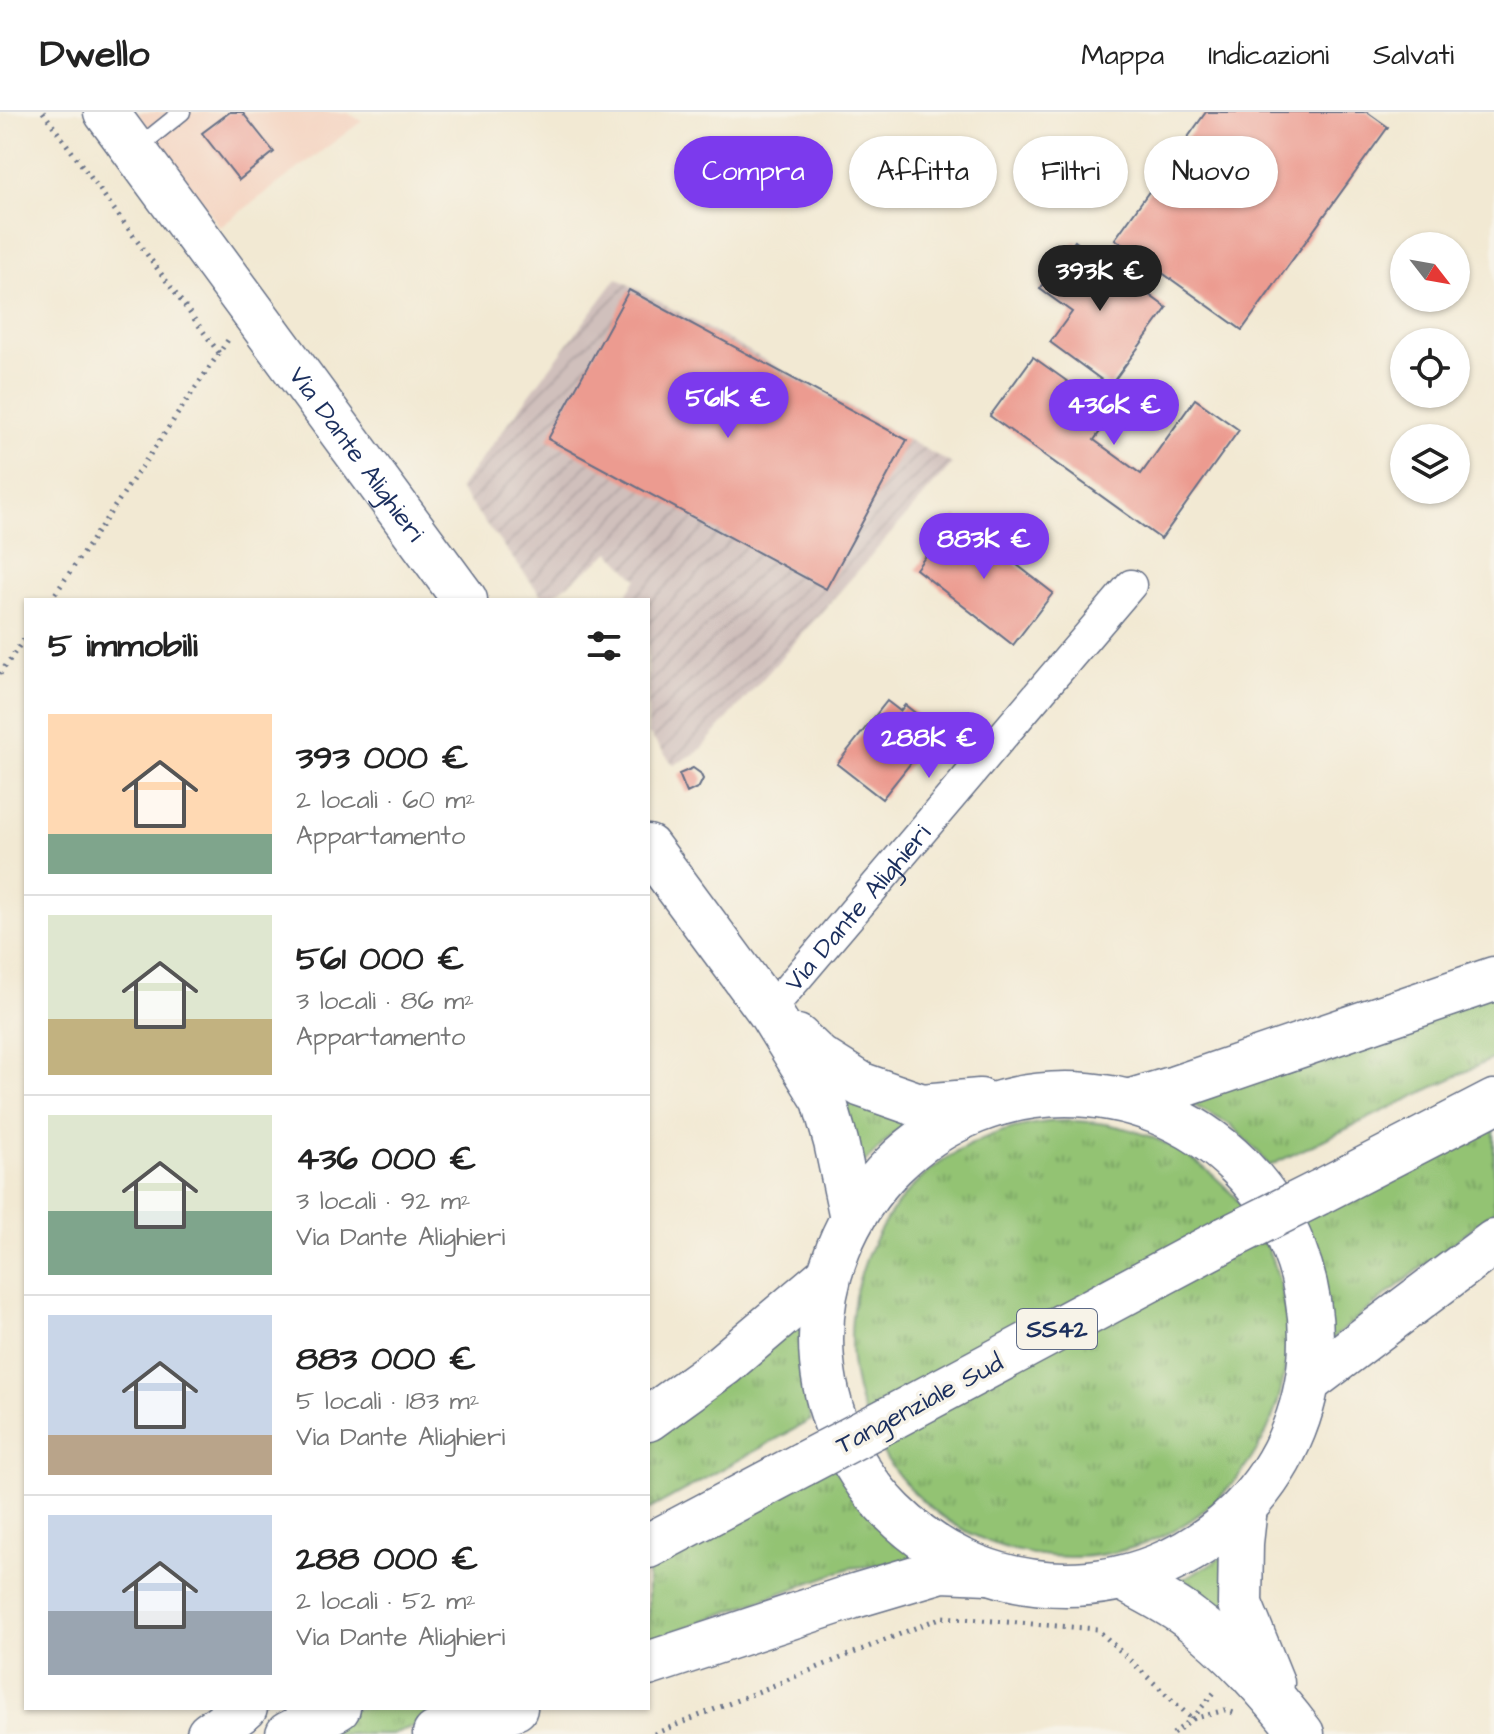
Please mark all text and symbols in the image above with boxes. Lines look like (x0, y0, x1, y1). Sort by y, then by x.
text: Dwello (40, 29, 149, 81)
text: Mappa (1081, 36, 1164, 75)
text: Indicazioni (1208, 36, 1329, 75)
text: Salvati (1373, 36, 1454, 75)
chip: Compra (674, 136, 833, 208)
chip: Affitta (849, 136, 997, 208)
chip: Filtri (1013, 136, 1128, 208)
chip: Nuovo (1144, 136, 1278, 208)
north arrow (1390, 232, 1470, 312)
map controls (1390, 232, 1470, 504)
pin: 393K € (1035, 245, 1165, 313)
text: 393K € (1056, 253, 1144, 289)
button: locate (1390, 328, 1470, 408)
street label: Via Dante Alighieri (280, 359, 433, 549)
pin: 561K € (663, 372, 793, 440)
pin: 436K € (1049, 379, 1179, 447)
text: 561K € (686, 380, 770, 416)
text: 436K € (1067, 387, 1161, 423)
button: layers (1390, 424, 1470, 504)
pin: 883K € (919, 513, 1049, 581)
text: 883K € (937, 521, 1031, 557)
text: 5 immobili (48, 622, 198, 670)
icon: filters (582, 624, 626, 668)
pin: 288K € (864, 712, 994, 780)
text: 288K € (881, 720, 977, 756)
text: 393 000 € (296, 734, 469, 782)
icon: home (112, 746, 208, 842)
text: 2 locali · 60 m² (296, 782, 475, 818)
street label: Via Dante Alighieri (776, 817, 939, 999)
text: Appartamento (296, 818, 465, 854)
text: 561 000 € (296, 935, 464, 983)
icon: home (112, 947, 208, 1043)
text: 3 locali · 86 m² (296, 983, 474, 1019)
text: Appartamento (296, 1019, 465, 1055)
text: 436 000 € (296, 1135, 476, 1183)
icon: home (112, 1147, 208, 1243)
text: 3 locali · 92 m² (296, 1183, 471, 1219)
text: Via Dante Alighieri (296, 1219, 505, 1255)
road number: SS42 (1017, 1309, 1097, 1349)
text: 883 000 € (296, 1335, 476, 1383)
street label: Tangenziale Sud (829, 1345, 1010, 1465)
icon: home (112, 1347, 208, 1443)
text: 5 locali · 183 m² (296, 1383, 480, 1419)
text: Via Dante Alighieri (296, 1419, 505, 1455)
text: 288 000 € (296, 1535, 478, 1583)
icon: home (112, 1547, 208, 1643)
text: 2 locali · 52 m² (296, 1583, 476, 1619)
text: Via Dante Alighieri (296, 1619, 505, 1655)

